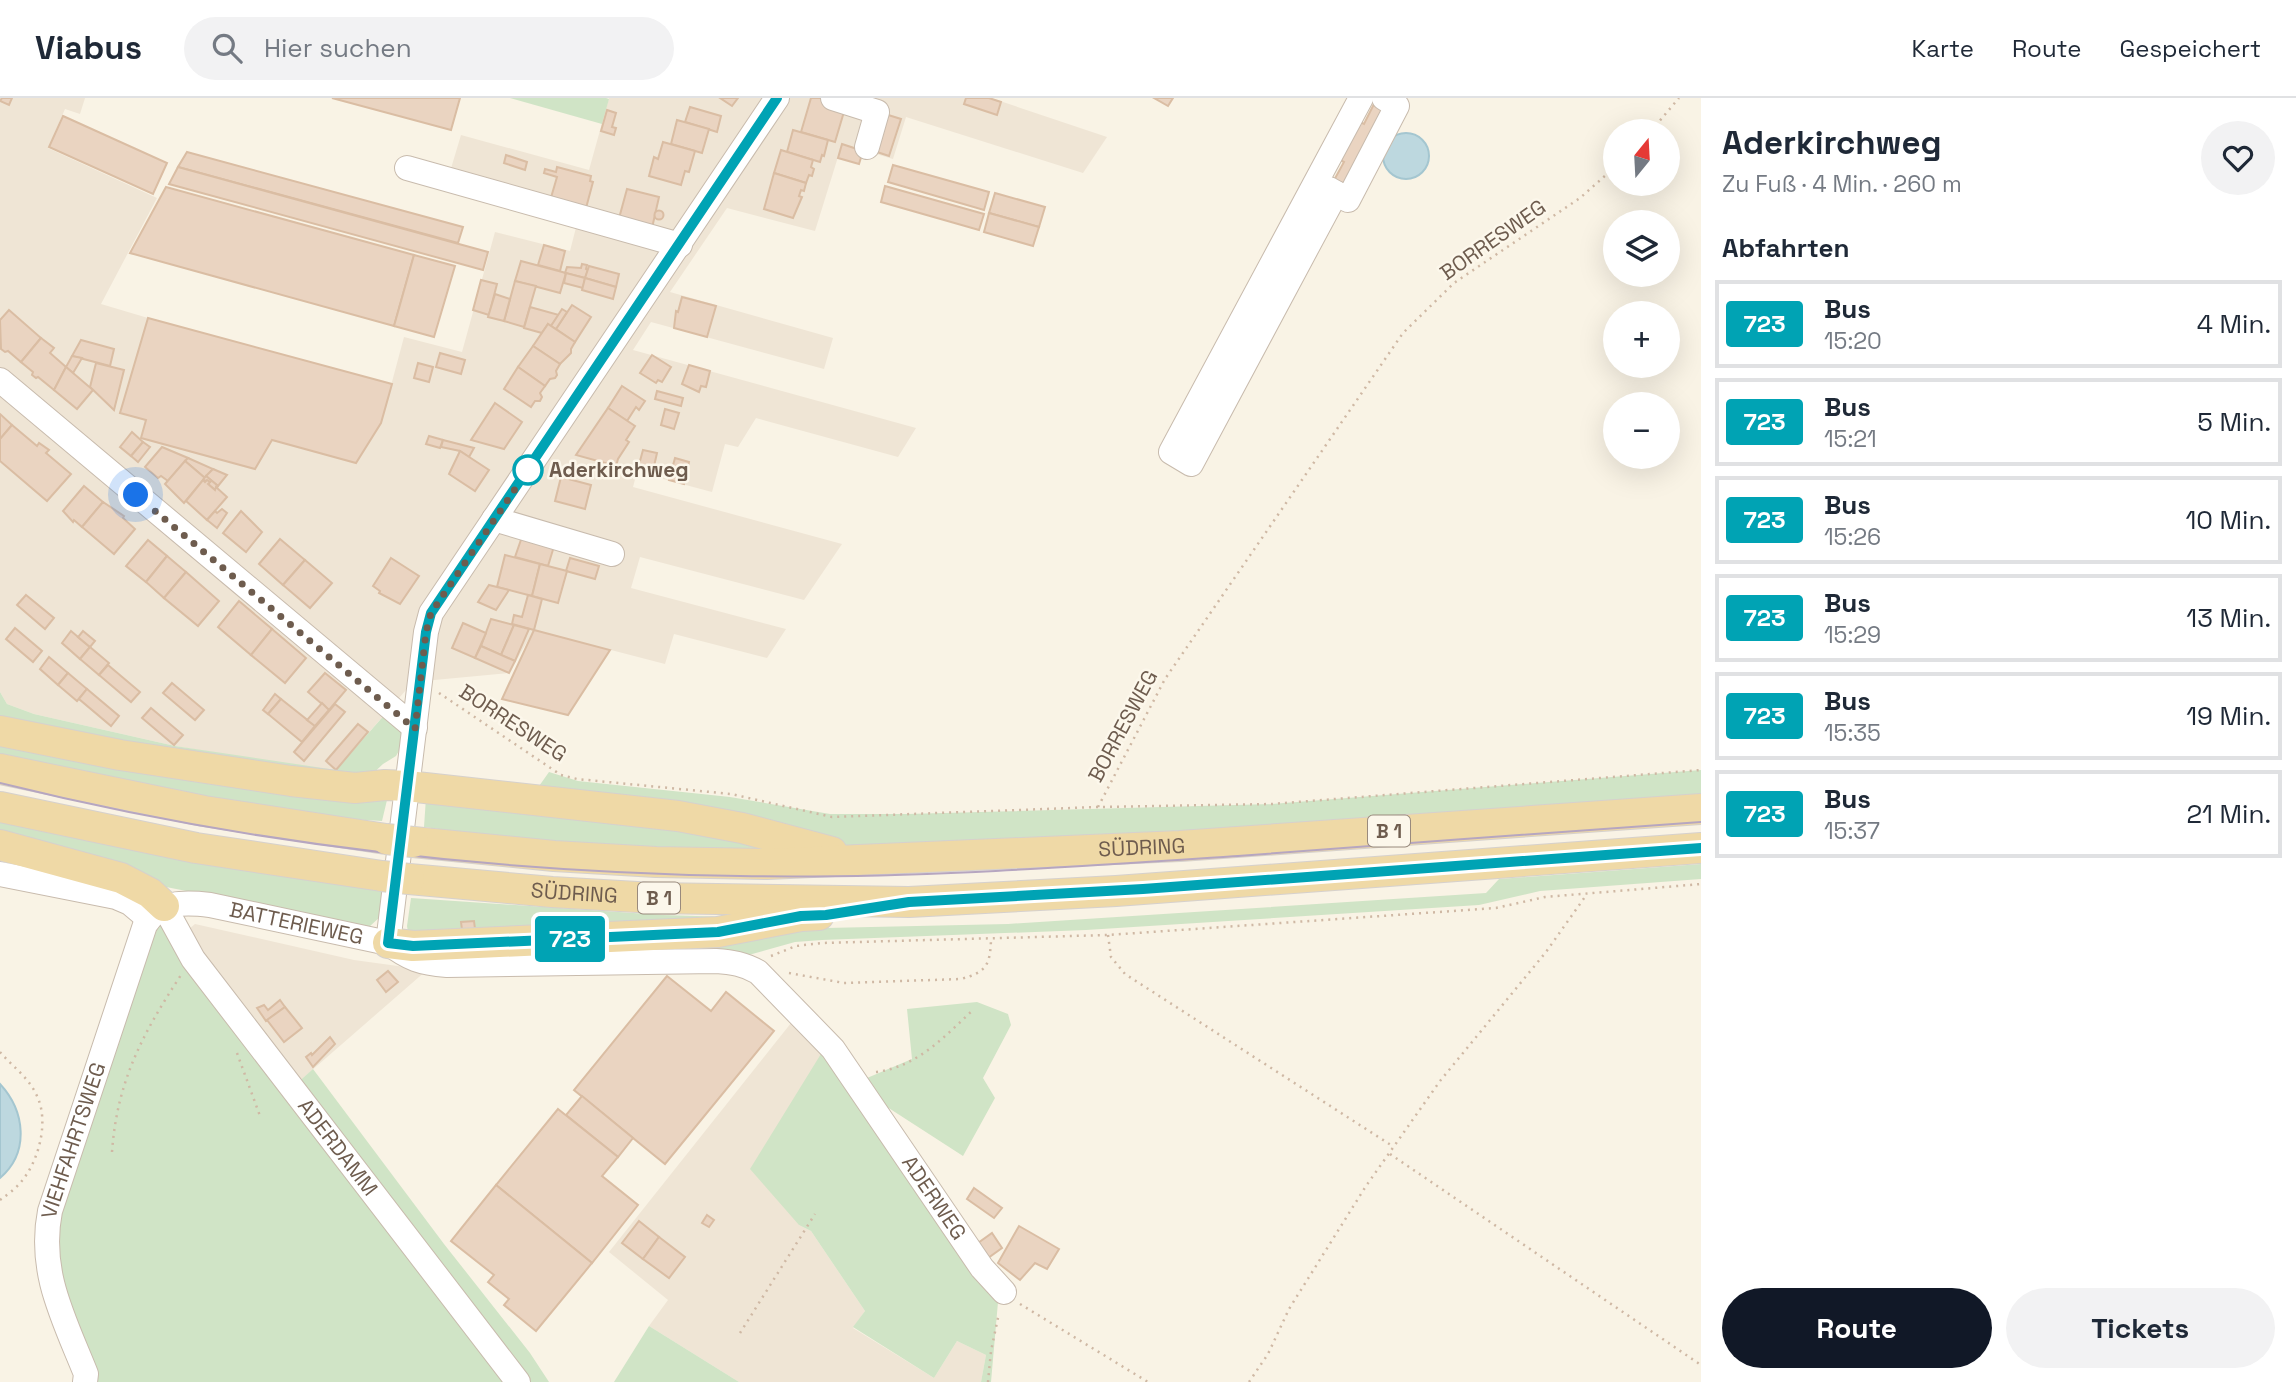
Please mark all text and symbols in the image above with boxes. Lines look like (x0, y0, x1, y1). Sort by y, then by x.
search box (184, 17, 674, 80)
text: Viabus (35, 27, 142, 69)
icon: search (208, 29, 246, 67)
text: Hier suchen (264, 31, 412, 65)
text: Karte (1912, 33, 1974, 64)
text: Route (2012, 33, 2081, 64)
text: Gespeichert (2119, 33, 2261, 64)
north arrow (1603, 119, 1680, 196)
map controls (1603, 119, 1680, 469)
button: heart (2201, 121, 2275, 195)
text: Aderkirchweg (1722, 122, 1942, 164)
text: Zu Fuß · 4 Min. · 260 m (1722, 169, 1962, 199)
street label: BORRESWEG (1435, 193, 1551, 286)
button: layers (1603, 210, 1680, 287)
text: Abfahrten (1722, 231, 1850, 265)
text: Bus (1824, 292, 1871, 326)
button: + (1603, 301, 1680, 378)
text: 4 Min. (2197, 307, 2271, 341)
text: 723 (1743, 308, 1786, 339)
text: 15:20 (1824, 326, 1882, 356)
text: Bus (1824, 390, 1871, 424)
button: − (1603, 392, 1680, 469)
text: 5 Min. (2197, 405, 2271, 439)
text: 723 (1743, 406, 1786, 437)
text: 15:21 (1824, 424, 1877, 454)
marker: Aderkirchweg (513, 455, 543, 485)
place label: Aderkirchweg (549, 456, 689, 483)
your location (118, 477, 153, 512)
text: Bus (1824, 488, 1871, 522)
text: 10 Min. (2185, 503, 2271, 537)
text: 723 (1743, 504, 1786, 535)
text: 15:26 (1824, 522, 1881, 552)
text: Bus (1824, 586, 1871, 620)
text: 13 Min. (2186, 601, 2271, 635)
text: 723 (1743, 602, 1786, 633)
text: 15:29 (1824, 620, 1881, 650)
street label: BORRESWEG (1082, 665, 1163, 786)
street label: BORRESWEG (454, 678, 572, 767)
text: Bus (1824, 684, 1871, 718)
text: 19 Min. (2186, 699, 2271, 733)
text: 723 (1743, 700, 1786, 731)
text: 15:35 (1824, 718, 1881, 748)
text: Bus (1824, 782, 1871, 816)
text: 21 Min. (2186, 797, 2271, 831)
text: 723 (1743, 798, 1786, 829)
road number: B 1 (1368, 816, 1410, 846)
text: 15:37 (1824, 816, 1880, 846)
street label: SÜDRING (1098, 832, 1186, 863)
street label: SÜDRING (530, 876, 619, 909)
road number: B 1 (638, 883, 680, 914)
street label: BATTERIEWEG (227, 896, 366, 950)
line badge: 723 (530, 916, 610, 962)
text: 723 (549, 923, 591, 954)
street label: VIEHFAHRTSWEG (35, 1059, 111, 1221)
street label: ADERDAMM (292, 1093, 384, 1201)
street label: ADERWEG (896, 1150, 973, 1245)
button: Route (1722, 1288, 1992, 1368)
button: Tickets (2006, 1288, 2275, 1368)

